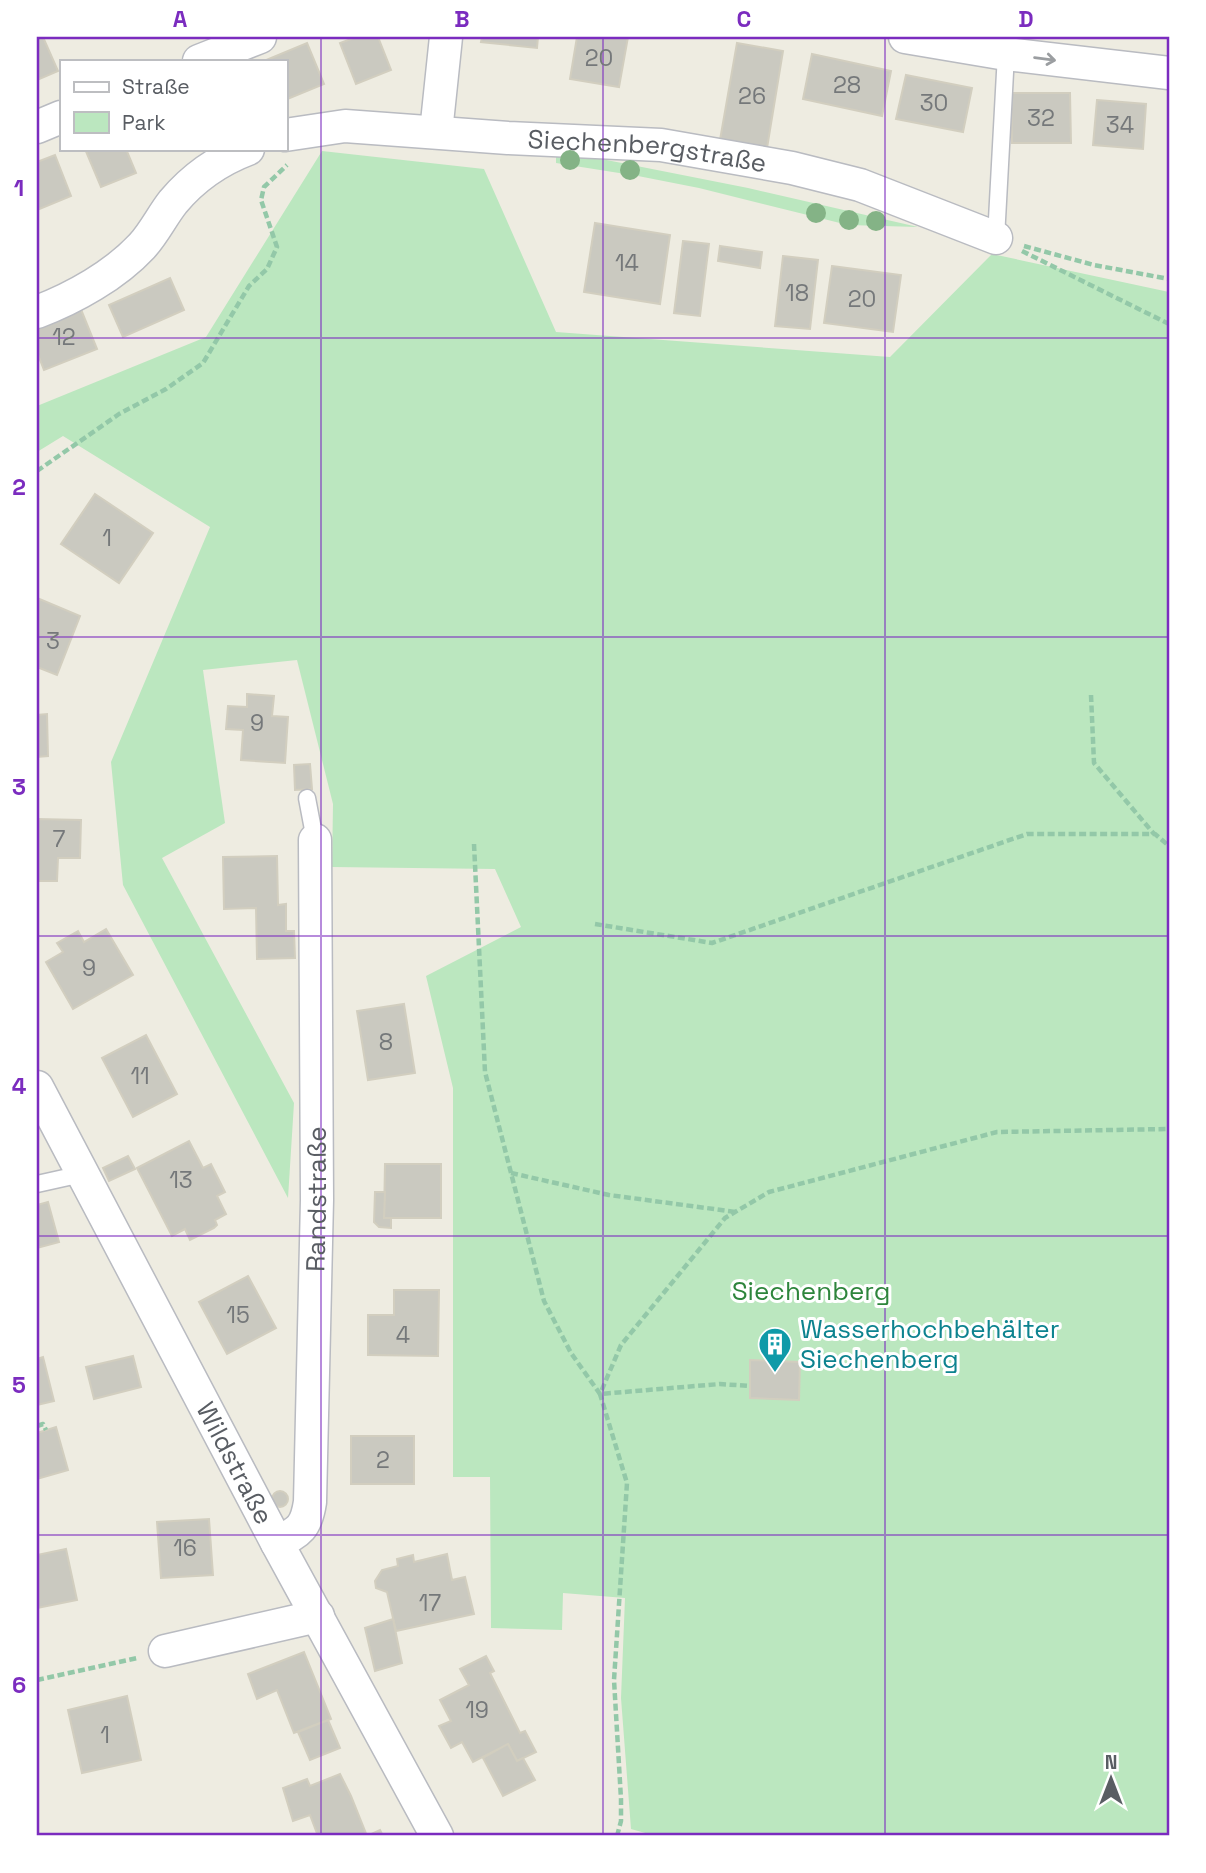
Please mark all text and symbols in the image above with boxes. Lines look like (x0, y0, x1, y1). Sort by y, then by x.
text: A (173, 4, 188, 34)
text: B (454, 4, 470, 34)
text: C (737, 4, 751, 34)
text: D (1018, 4, 1034, 34)
house number: 20 (585, 43, 613, 73)
one-way arrow (1033, 52, 1056, 65)
legend (60, 60, 287, 150)
house number: 28 (833, 70, 861, 100)
text: Straße (122, 73, 190, 100)
house number: 26 (738, 81, 766, 111)
house number: 30 (920, 88, 948, 118)
house number: 32 (1027, 103, 1055, 133)
text: Park (122, 109, 166, 136)
house number: 34 (1106, 110, 1134, 140)
street label: Siechenbergstraße (527, 122, 769, 180)
text: 1 (14, 173, 24, 203)
house number: 14 (615, 248, 639, 278)
house number: 18 (785, 278, 809, 308)
house number: 20 (848, 284, 876, 314)
house number: 12 (52, 322, 76, 352)
text: 2 (12, 472, 26, 502)
house number: 1 (102, 523, 112, 553)
house number: 3 (46, 626, 60, 656)
house number: 9 (250, 708, 264, 738)
text: 3 (12, 772, 26, 802)
house number: 7 (53, 824, 66, 854)
house number: 9 (82, 953, 96, 983)
house number: 8 (379, 1027, 393, 1057)
house number: 11 (130, 1061, 150, 1091)
text: 4 (12, 1071, 27, 1101)
street label: Randstraße (298, 1126, 334, 1272)
house number: 13 (169, 1165, 193, 1195)
park label: Siechenberg (732, 1274, 890, 1308)
house number: 15 (226, 1300, 250, 1330)
place label: Wasserhochbehälter Siechenberg (800, 1312, 1060, 1376)
house number: 4 (396, 1320, 410, 1350)
building icon: Wasserhochbehälter Siechenberg (756, 1325, 794, 1374)
text: 5 (12, 1370, 26, 1400)
street label: Wildstraße (189, 1396, 281, 1530)
house number: 2 (376, 1445, 390, 1475)
house number: 16 (173, 1533, 197, 1563)
house number: 17 (419, 1588, 441, 1618)
text: 6 (12, 1670, 26, 1700)
house number: 19 (465, 1695, 489, 1725)
house number: 1 (100, 1720, 110, 1750)
north arrow (1076, 1744, 1146, 1814)
text: N (1105, 1750, 1117, 1775)

